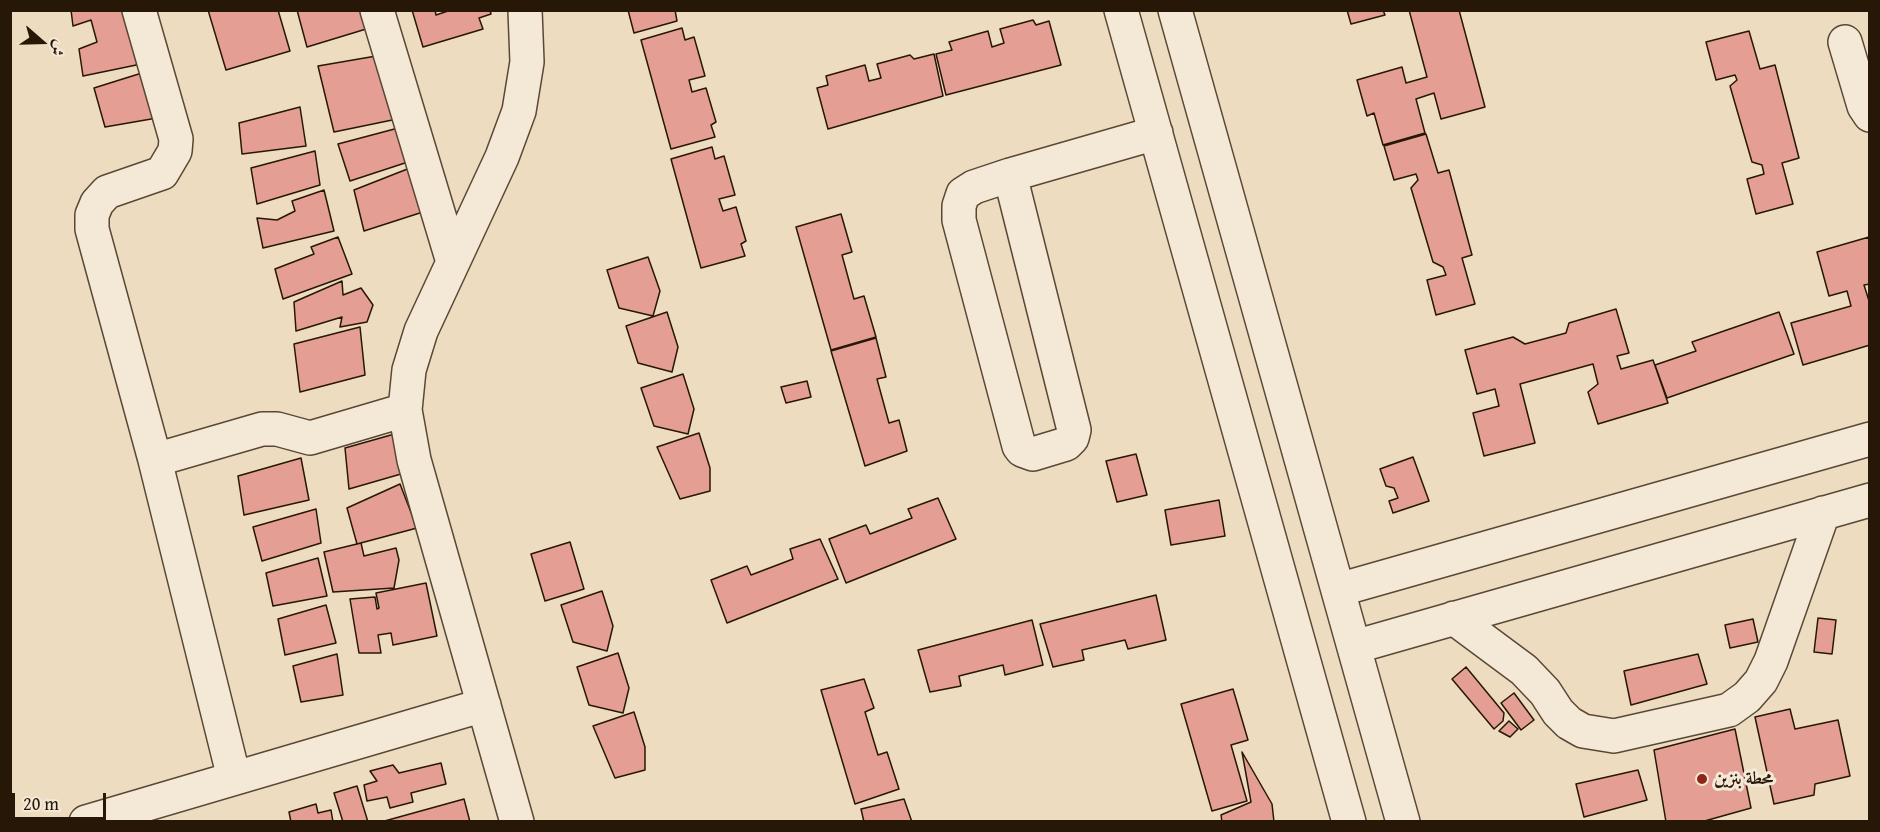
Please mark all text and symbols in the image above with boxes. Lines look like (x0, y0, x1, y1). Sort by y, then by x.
north arrow (12, 12, 72, 72)
text: ش (45, 37, 73, 60)
place label: محطة بنزين (1714, 768, 1773, 790)
marker: محطة بنزين (1695, 772, 1709, 786)
scale bar (15, 781, 110, 819)
text: 20 m (23, 790, 59, 817)

